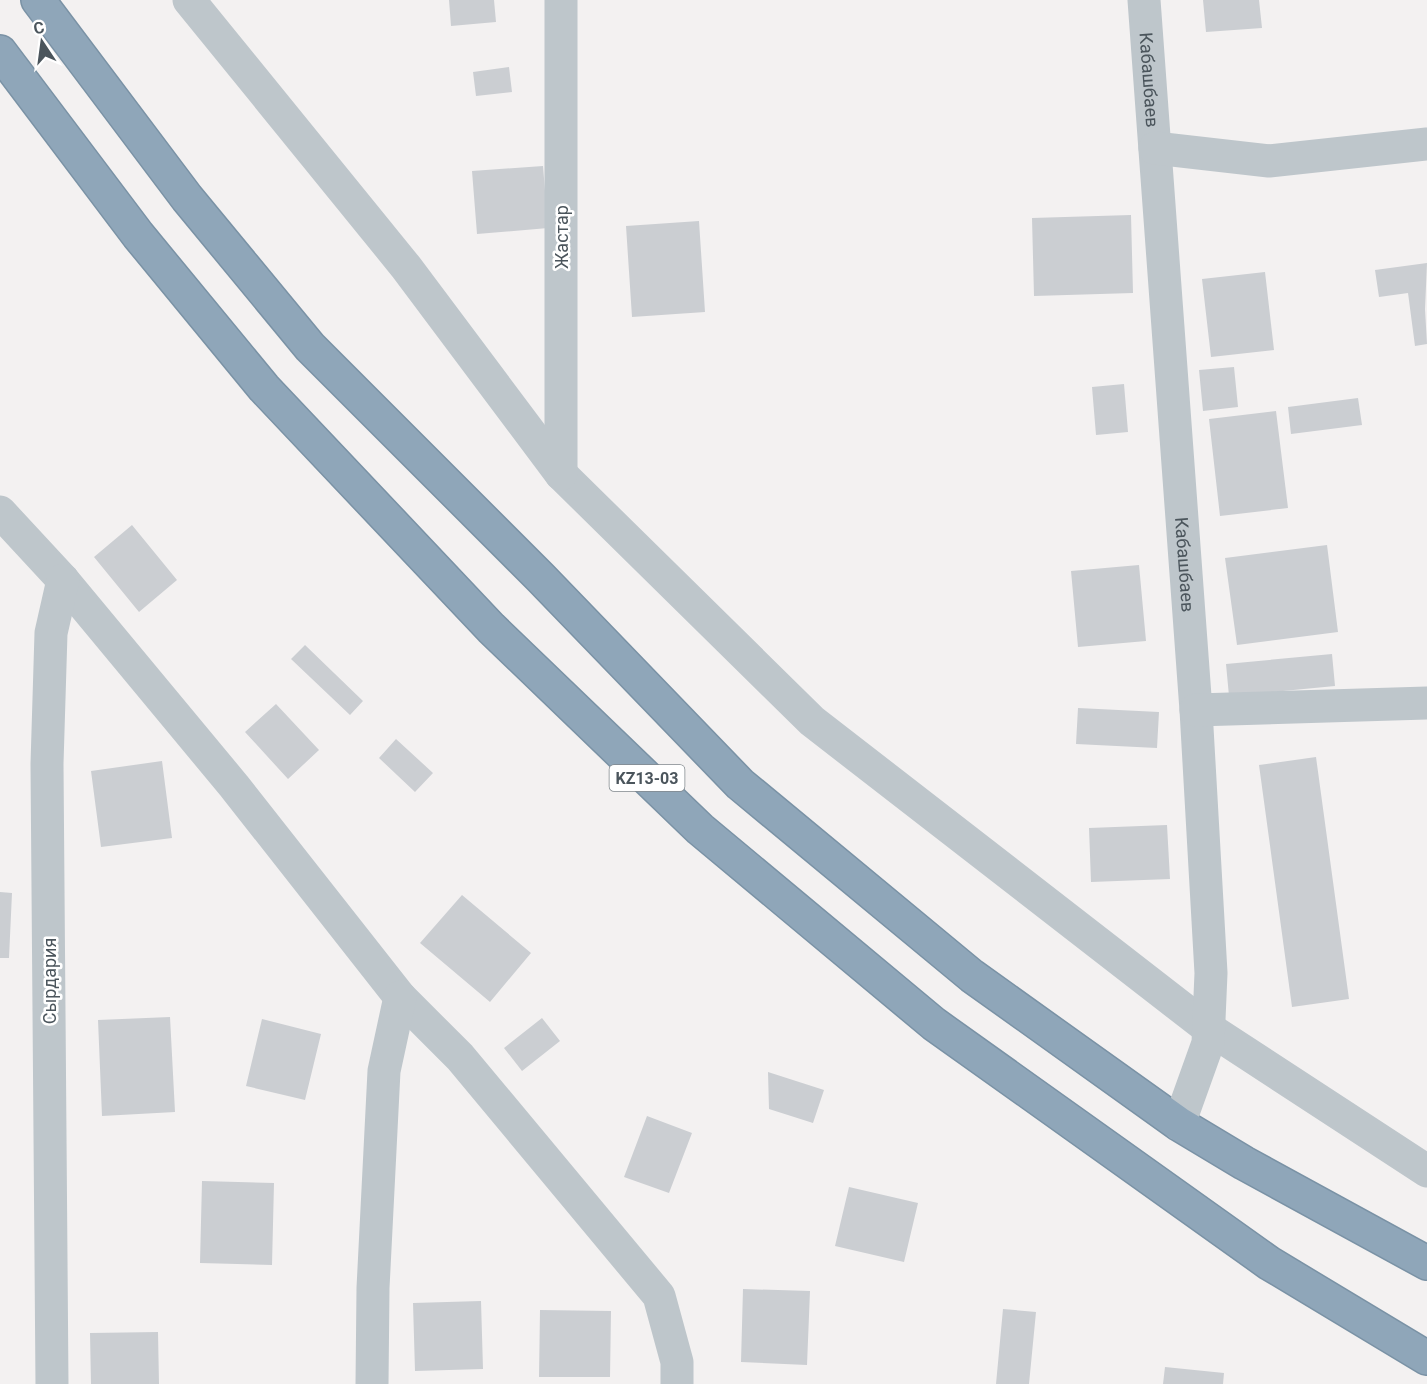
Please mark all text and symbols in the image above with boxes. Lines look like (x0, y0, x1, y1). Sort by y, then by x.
north arrow (12, 12, 72, 72)
text: С (32, 17, 46, 38)
street label: Кабашбаев (1136, 31, 1164, 128)
street label: Жастар (551, 205, 572, 269)
street label: Кабашбаев (1171, 516, 1199, 613)
road number: KZ13-03 (610, 765, 684, 791)
street label: Сырдария (39, 938, 60, 1024)

